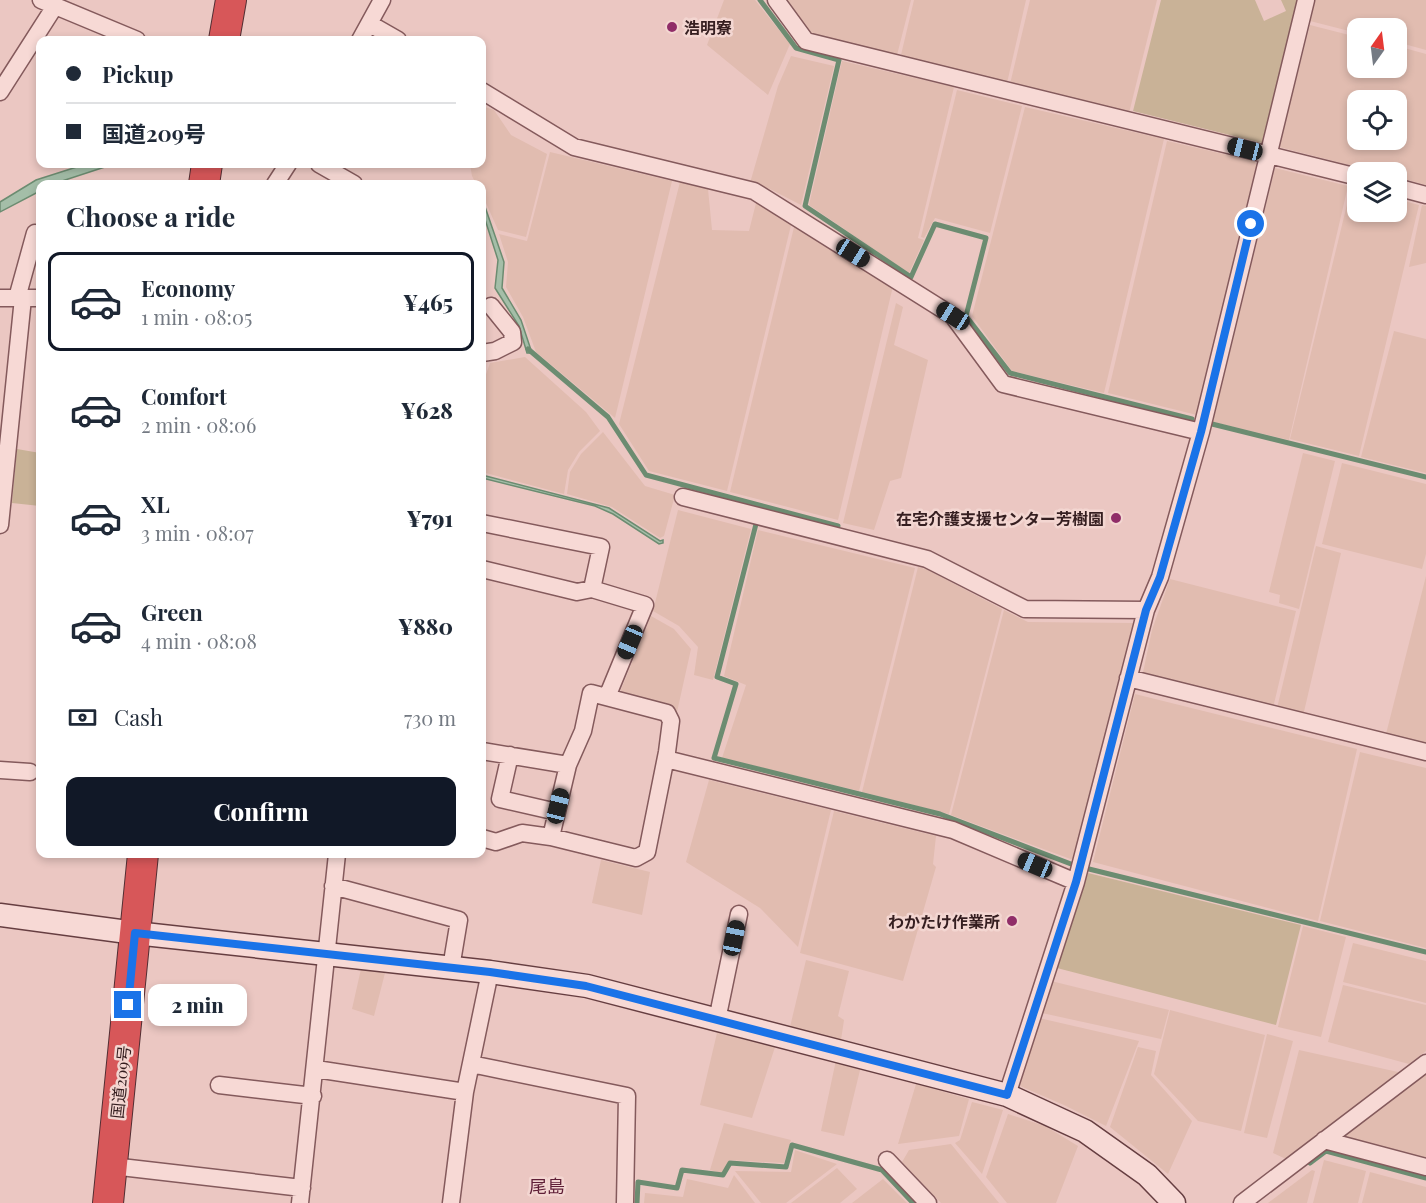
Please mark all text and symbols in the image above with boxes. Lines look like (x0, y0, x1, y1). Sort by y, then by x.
place label: 浩明寮 (684, 17, 732, 38)
north arrow (1347, 18, 1407, 78)
map controls (1347, 18, 1407, 222)
marker: 浩明寮 (665, 20, 679, 34)
text: Pickup (102, 59, 173, 89)
button: locate (1347, 90, 1407, 150)
text: 国道209号 (102, 118, 206, 148)
car (1225, 136, 1265, 162)
button: layers (1347, 162, 1407, 222)
text: Choose a ride (66, 198, 235, 234)
route start (1237, 210, 1264, 237)
car (833, 236, 873, 270)
text: Economy (141, 273, 235, 303)
icon: car (69, 275, 123, 329)
text: ¥465 (403, 287, 453, 317)
car (933, 299, 973, 333)
text: 1 min · 08:05 (141, 303, 252, 330)
text: Comfort (141, 381, 227, 411)
icon: car (69, 383, 123, 437)
text: ¥628 (401, 395, 453, 425)
text: 2 min · 08:06 (141, 411, 256, 438)
text: XL (141, 489, 170, 519)
icon: car (69, 491, 123, 545)
text: ¥791 (406, 503, 453, 533)
place label: 在宅介護支援センター芳樹園 (896, 508, 1104, 529)
marker: 在宅介護支援センター芳樹園 (1109, 511, 1123, 525)
text: 3 min · 08:07 (141, 519, 254, 546)
text: Green (141, 597, 203, 627)
icon: car (69, 599, 123, 653)
text: ¥880 (398, 611, 453, 641)
car (615, 622, 645, 662)
text: 4 min · 08:08 (141, 627, 257, 654)
icon: cash (66, 701, 99, 734)
text: Cash (114, 702, 163, 732)
text: 730 m (404, 704, 456, 731)
button: Confirm (66, 777, 456, 846)
car (545, 786, 571, 826)
car (1015, 850, 1055, 880)
place label: わかたけ作業所 (888, 911, 1000, 932)
marker: わかたけ作業所 (1005, 914, 1019, 928)
car (721, 919, 747, 957)
callout: 2 min (149, 984, 248, 1026)
route end (114, 991, 141, 1018)
text: 2 min (171, 991, 224, 1018)
street label: 国道209号 (106, 1044, 134, 1120)
district label: 尾島 (529, 1174, 565, 1198)

